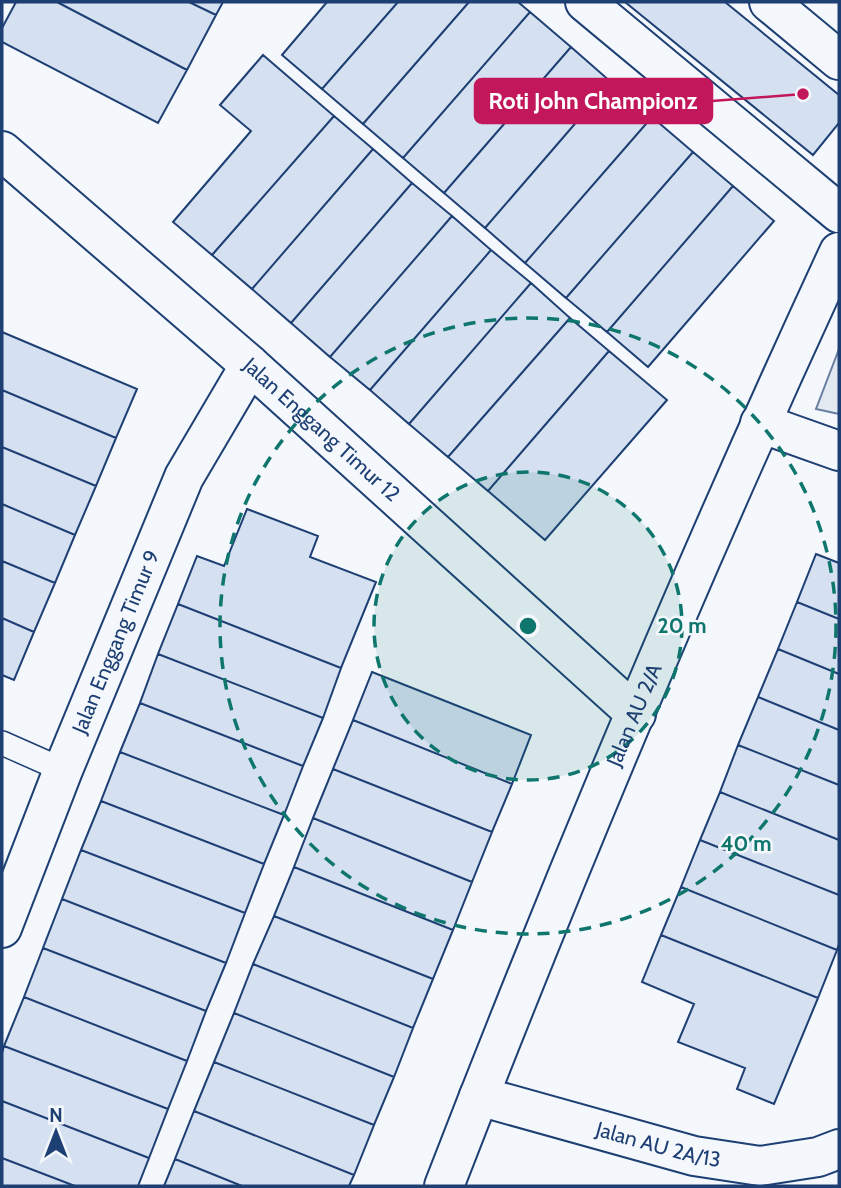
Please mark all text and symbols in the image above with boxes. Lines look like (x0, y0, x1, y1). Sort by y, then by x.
callout: Roti John Championz (475, 79, 712, 123)
text: Roti John Championz (489, 87, 698, 115)
street label: Jalan Enggang Timur 12 (238, 351, 405, 506)
street label: Jalan Enggang Timur 9 (66, 546, 164, 738)
text: 20 m (658, 613, 706, 638)
centre of rings (516, 614, 540, 638)
street label: Jalan AU 2/A (601, 660, 667, 771)
text: 40 m (721, 831, 771, 856)
north arrow (21, 1097, 91, 1167)
text: N (49, 1104, 63, 1127)
street label: Jalan AU 2A/13 (592, 1116, 723, 1172)

